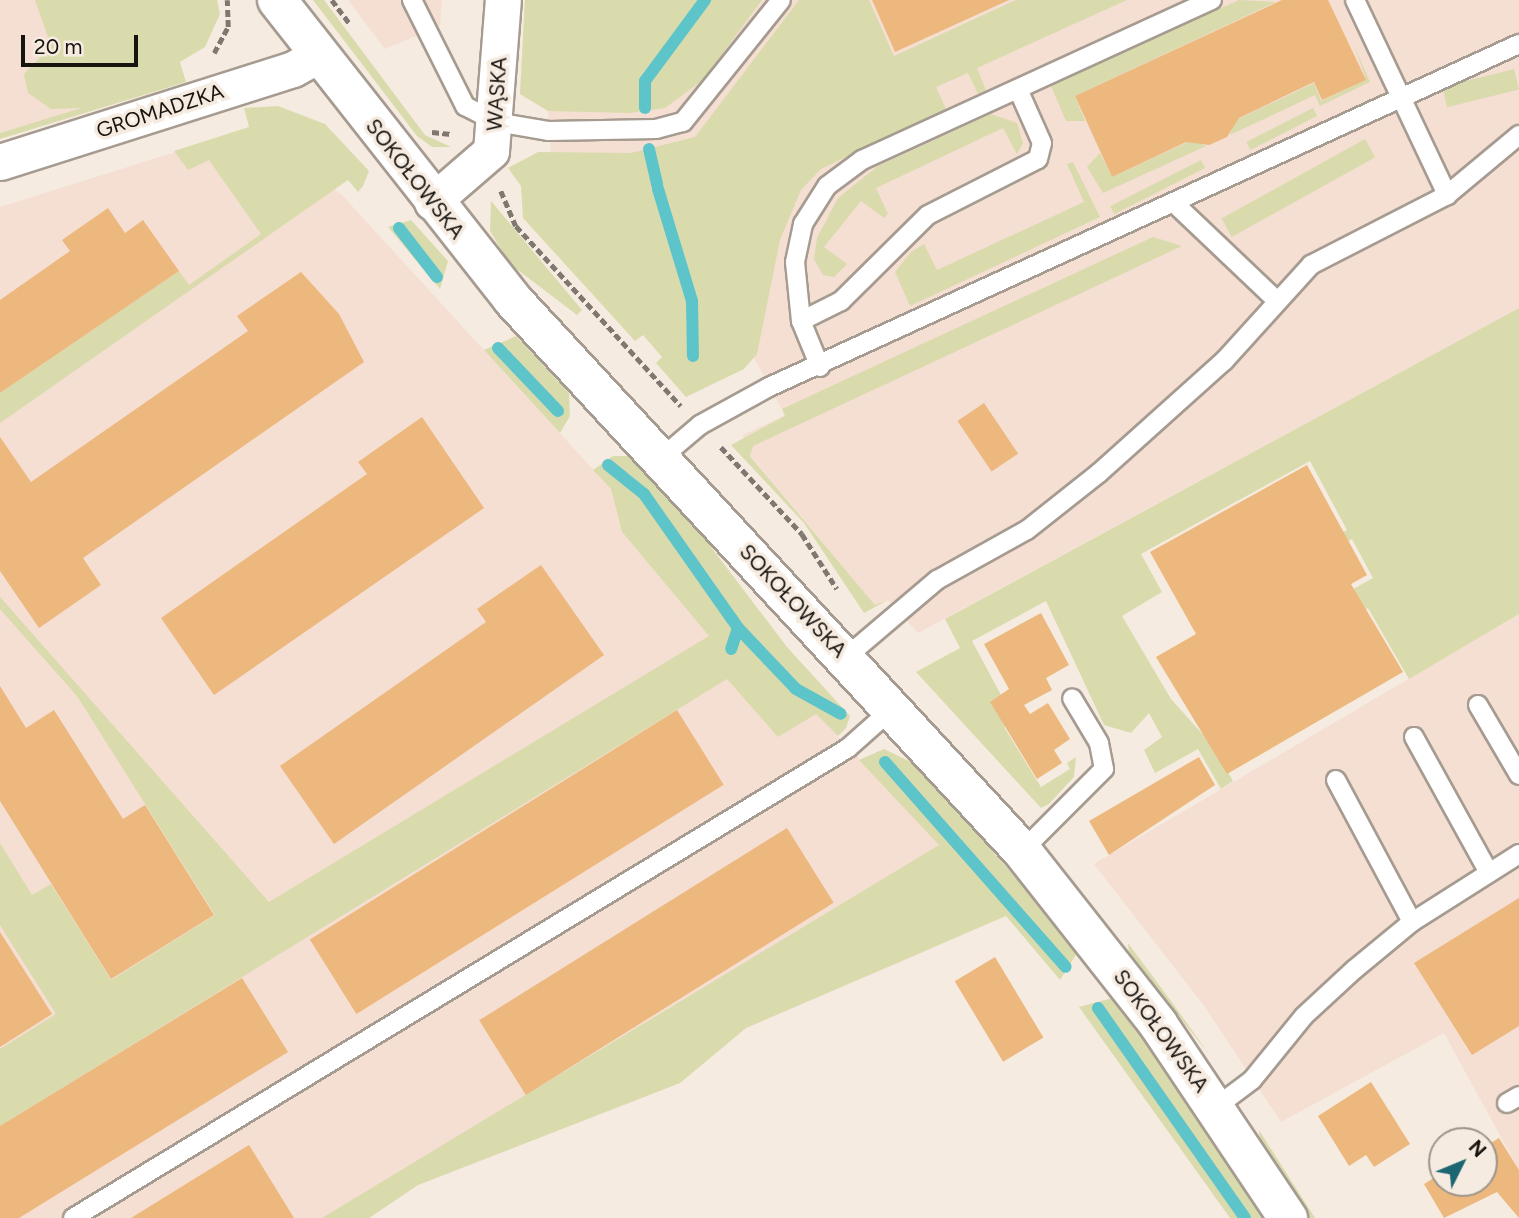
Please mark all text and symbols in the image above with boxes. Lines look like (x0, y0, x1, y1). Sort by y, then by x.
scale bar (24, 21, 142, 65)
text: 20 m (34, 34, 82, 59)
street label: WĄSKA (482, 56, 512, 132)
street label: GROMADZKA (93, 79, 227, 143)
street label: SOKOŁOWSKA (360, 114, 470, 244)
street label: SOKOŁOWSKA (734, 539, 852, 663)
street label: SOKOŁOWSKA (1108, 965, 1214, 1097)
north arrow (1428, 1127, 1498, 1197)
text: N (1464, 1135, 1491, 1162)

